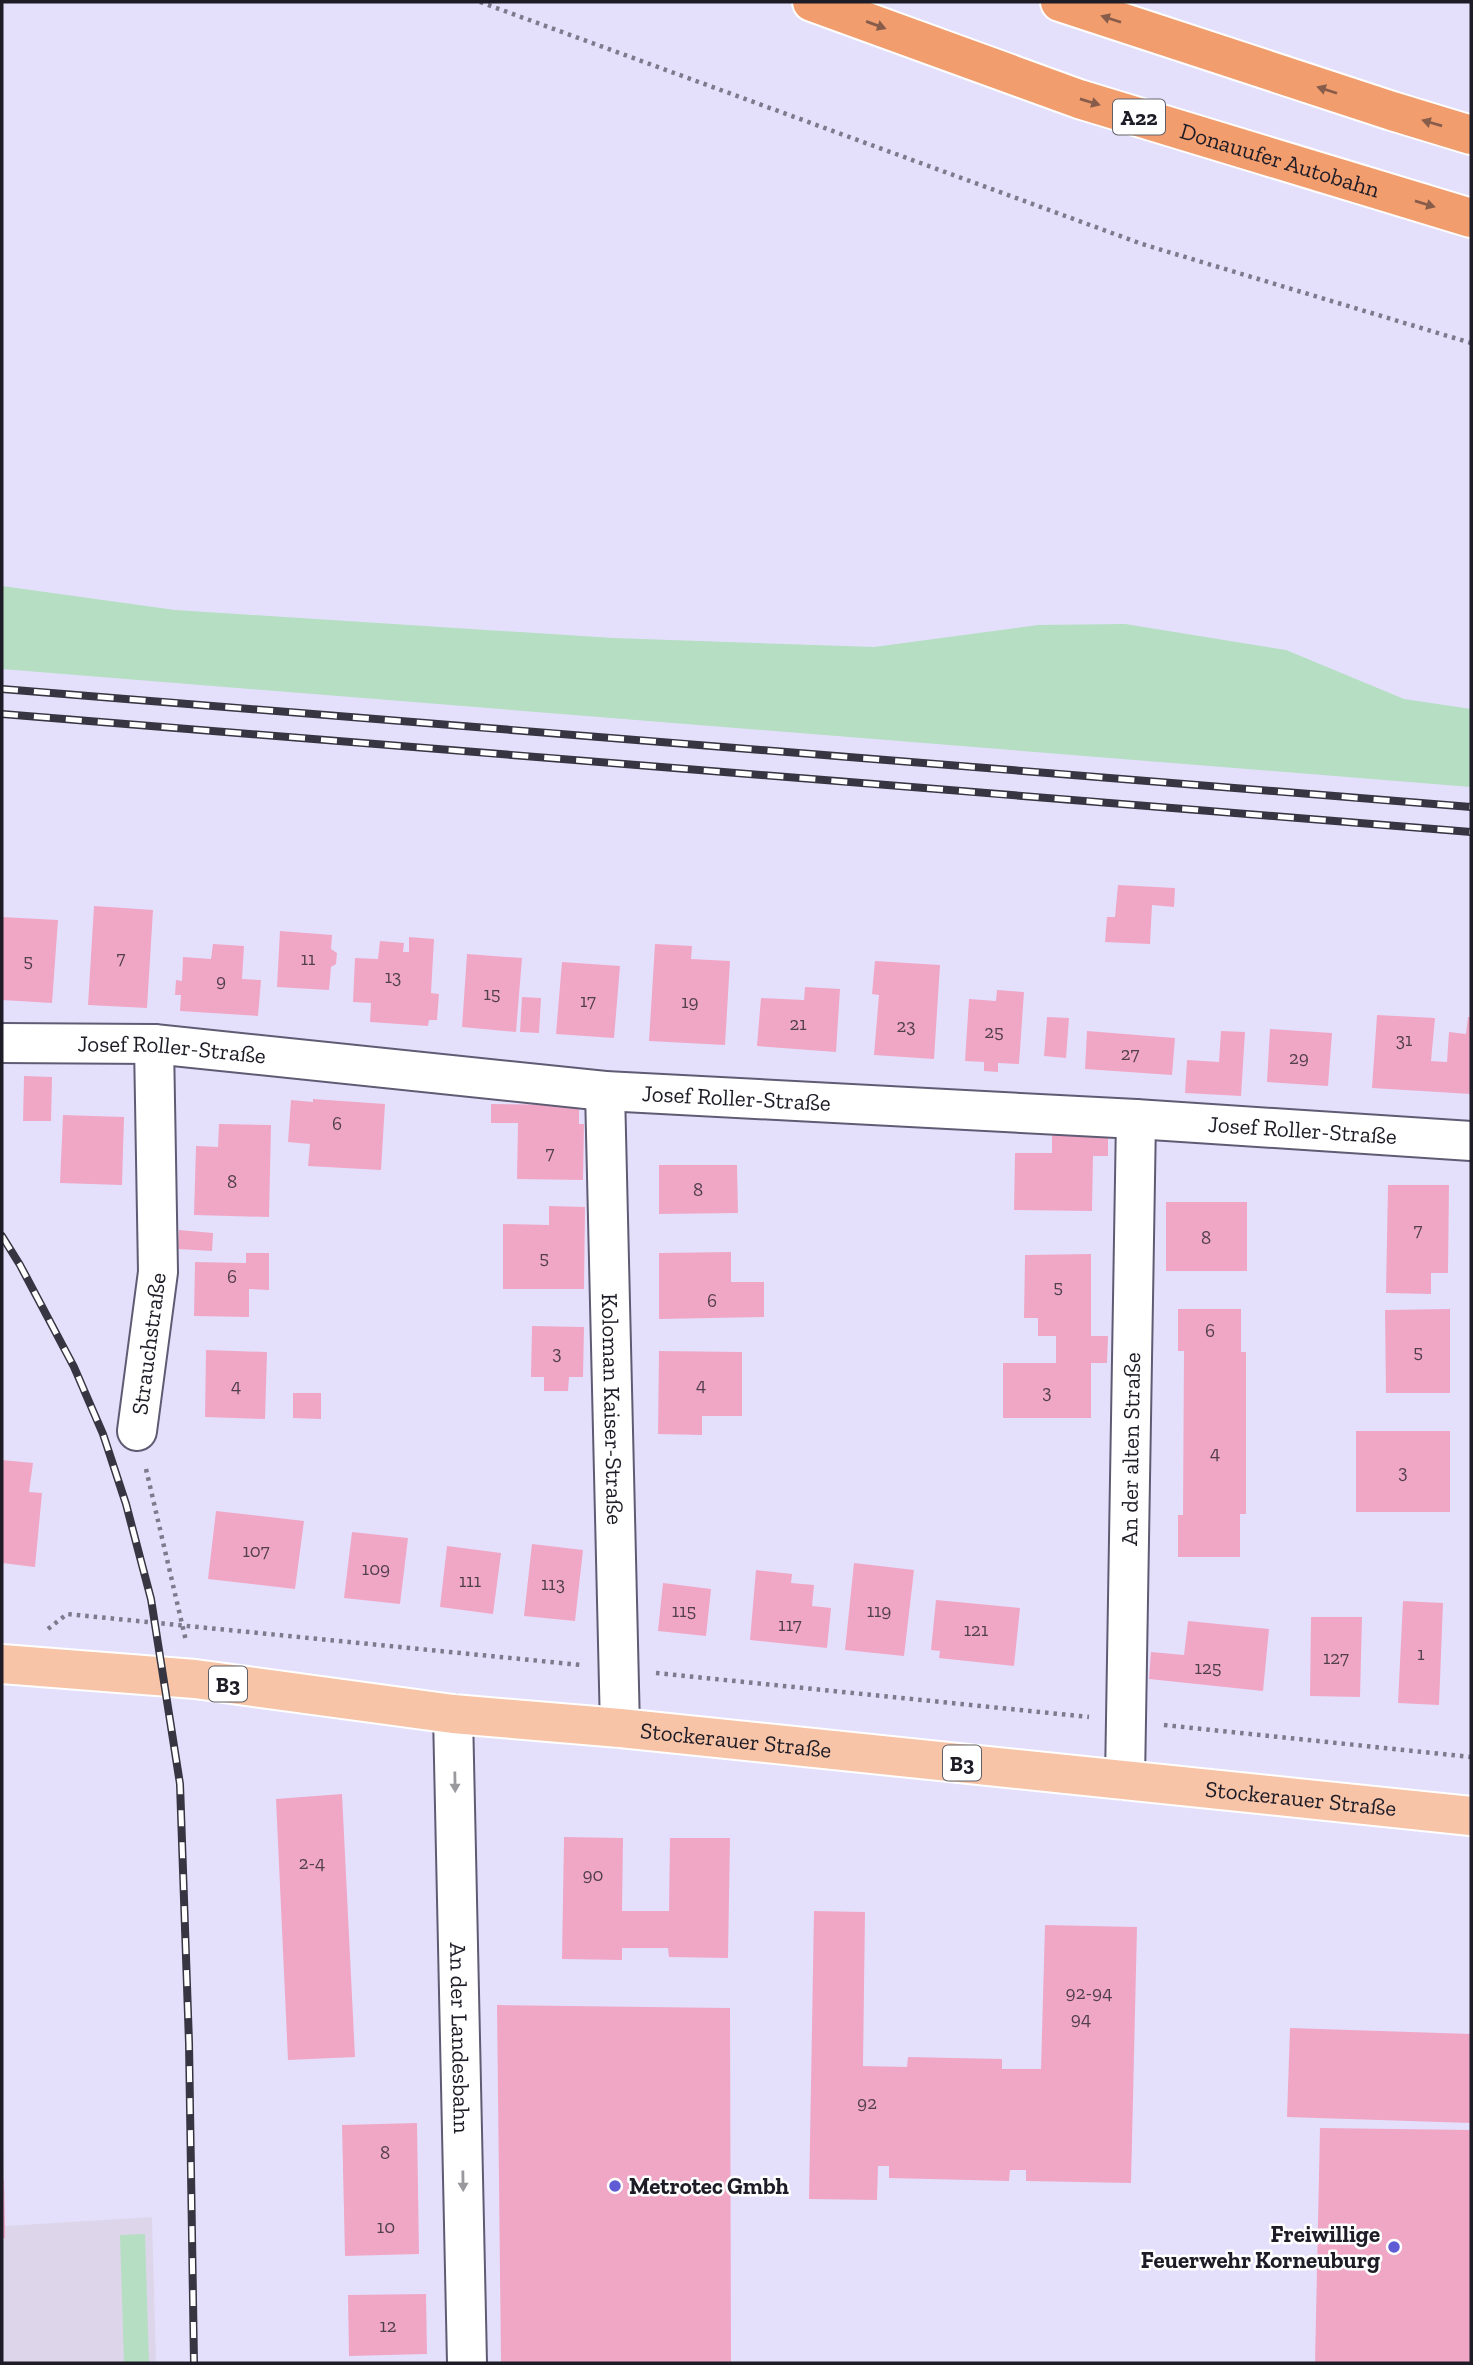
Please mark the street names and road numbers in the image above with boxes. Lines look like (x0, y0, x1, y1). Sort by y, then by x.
road number: A22 (1113, 100, 1165, 134)
street label: Donauufer Autobahn (1177, 116, 1383, 203)
street label: Josef Roller-Straße (77, 1029, 267, 1070)
street label: Josef Roller-Straße (641, 1079, 832, 1117)
street label: Josef Roller-Straße (1207, 1110, 1398, 1150)
street label: Strauchstraße (125, 1271, 172, 1417)
street label: Koloman Kaiser-Straße (596, 1293, 629, 1525)
street label: An der alten Straße (1115, 1352, 1146, 1546)
road number: B3 (209, 1666, 247, 1702)
street label: Stockerauer Straße (639, 1716, 833, 1764)
road number: B3 (943, 1746, 981, 1780)
street label: Stockerauer Straße (1204, 1775, 1398, 1822)
street label: An der Landesbahn (444, 1942, 476, 2134)

